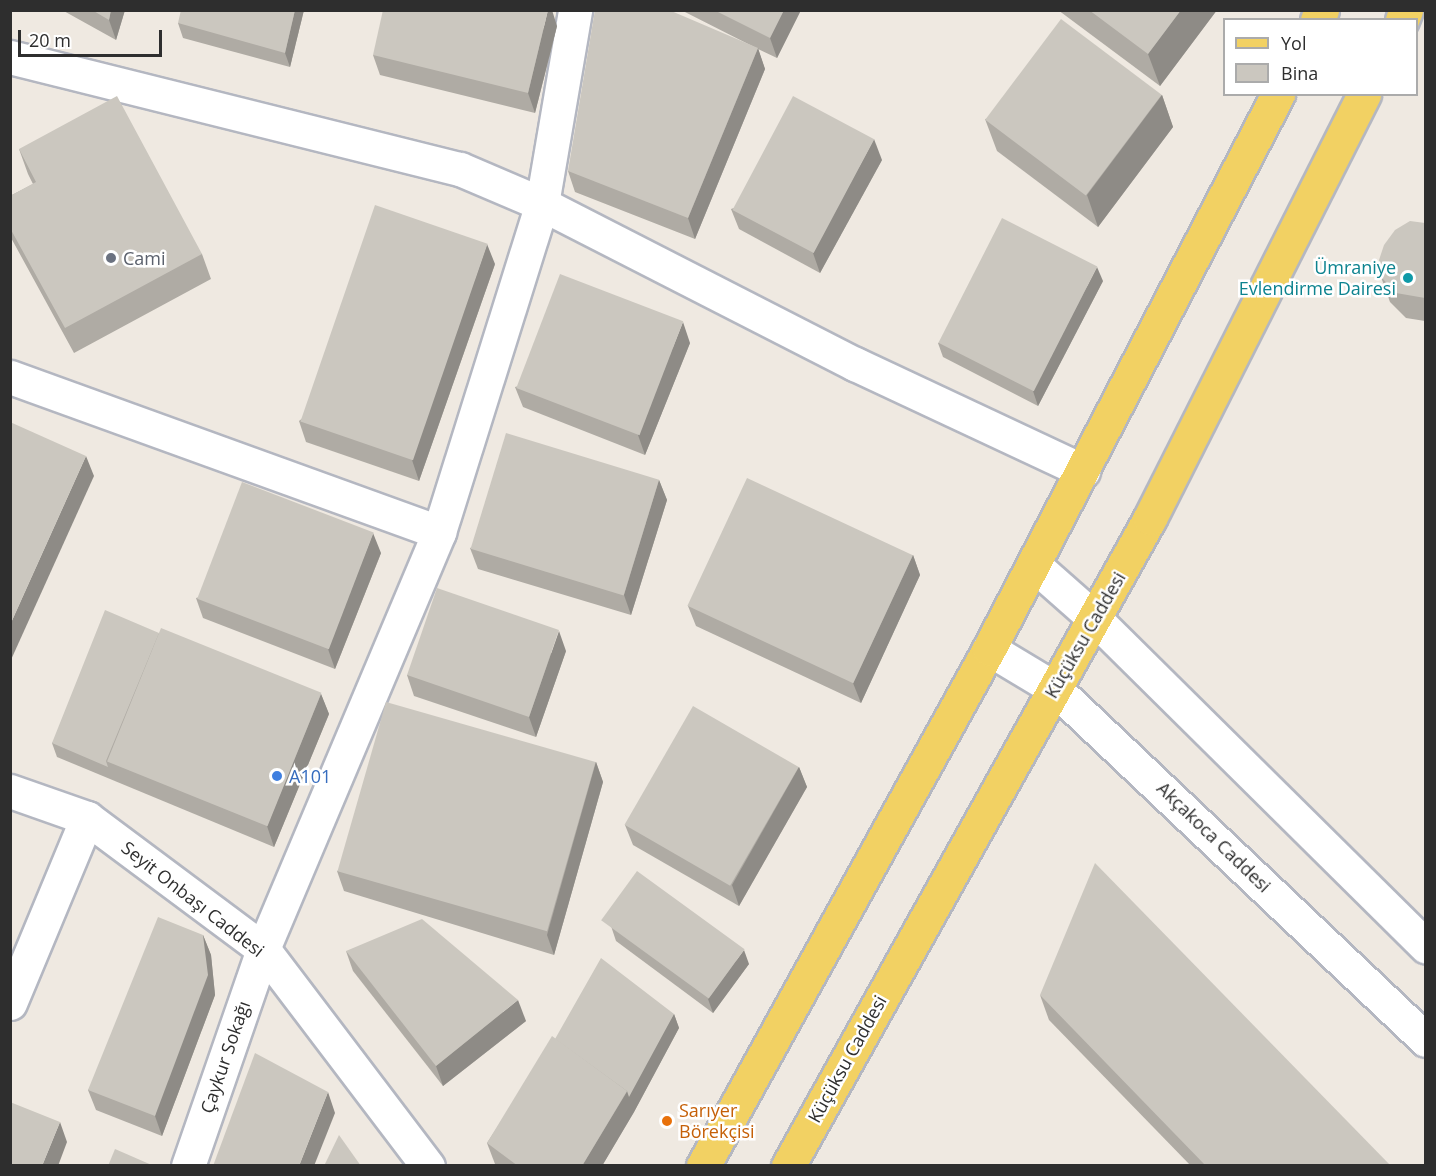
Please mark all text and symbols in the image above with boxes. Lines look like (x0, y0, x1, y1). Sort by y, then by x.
scale bar (21, 18, 165, 56)
legend (1223, 18, 1418, 96)
text: 20 m (29, 28, 71, 52)
text: Yol (1281, 31, 1306, 55)
text: Bina (1281, 61, 1318, 85)
place label: Cami (123, 247, 166, 269)
marker: Cami (104, 251, 118, 265)
place label: Ümraniye Evlendirme Dairesi (1239, 257, 1396, 300)
marker: Ümraniye Evlendirme Dairesi (1401, 271, 1415, 285)
street label: Küçüksu Caddesi (1040, 568, 1130, 702)
place label: A101 (289, 765, 331, 787)
marker: A101 (270, 769, 284, 783)
street label: Akçakoca Caddesi (1153, 777, 1275, 897)
street label: Seyit Onbaşı Caddesi (117, 837, 269, 961)
street label: Küçüksu Caddesi (803, 992, 891, 1126)
street label: Çaykur Sokağı (196, 998, 254, 1116)
place label: Sarıyer Börekçisi (679, 1100, 755, 1142)
marker: Sarıyer Börekçisi (660, 1114, 674, 1128)

